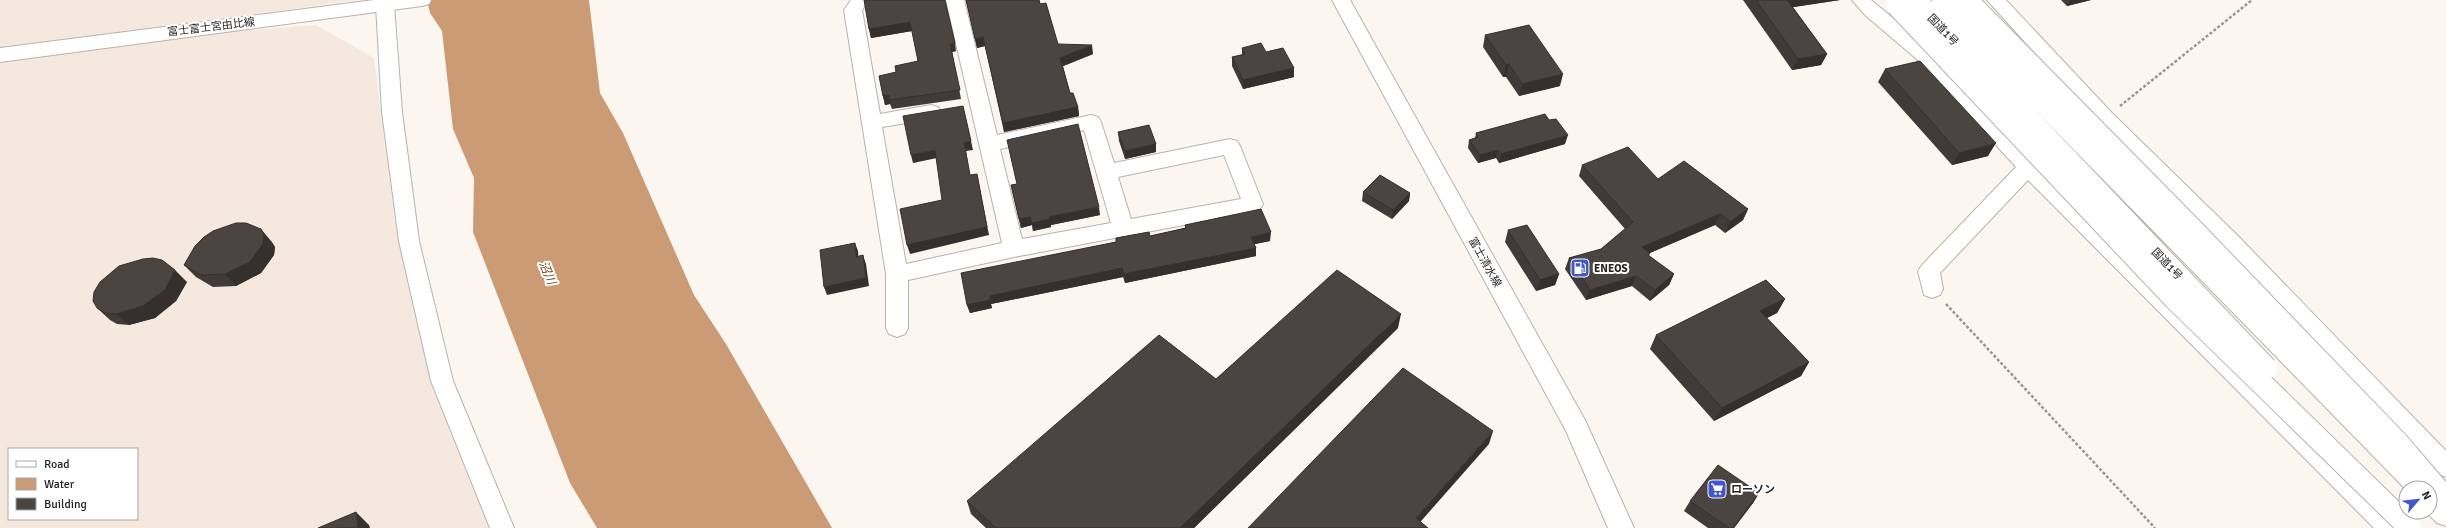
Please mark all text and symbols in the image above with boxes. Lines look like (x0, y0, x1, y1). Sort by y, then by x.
street label: 国道1号 (1925, 11, 1961, 49)
street label: 富士富士宮由比線 (167, 15, 255, 39)
street label: 富士清水線 (1466, 235, 1504, 289)
street label: 国道1号 (2149, 245, 2185, 283)
fuel station icon: ENEOS (1569, 257, 1591, 279)
water label: 沼川 (535, 259, 559, 289)
place label: ENEOS (1594, 262, 1628, 275)
legend (8, 448, 138, 520)
text: Road (44, 457, 70, 472)
text: Water (44, 477, 75, 492)
supermarket icon: ローソン (1706, 478, 1728, 500)
north arrow (2398, 480, 2438, 520)
place label: ローソン (1731, 483, 1775, 496)
text: N (2419, 489, 2434, 502)
text: Building (44, 497, 87, 512)

